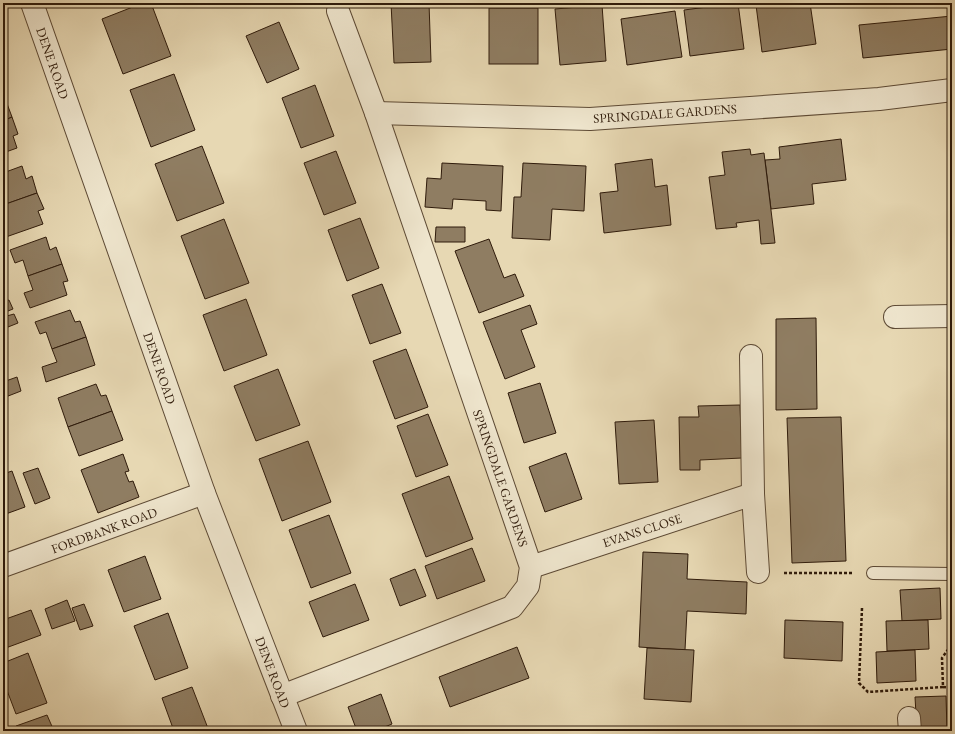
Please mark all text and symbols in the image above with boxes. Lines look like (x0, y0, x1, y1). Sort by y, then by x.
street label: DENE ROAD (32, 25, 73, 102)
street label: SPRINGDALE GARDENS (593, 100, 737, 127)
street label: DENE ROAD (139, 330, 180, 407)
street label: SPRINGDALE GARDENS (469, 407, 532, 549)
street label: FORDBANK ROAD (49, 503, 160, 558)
street label: EVANS CLOSE (600, 510, 684, 551)
street label: DENE ROAD (251, 634, 294, 710)

